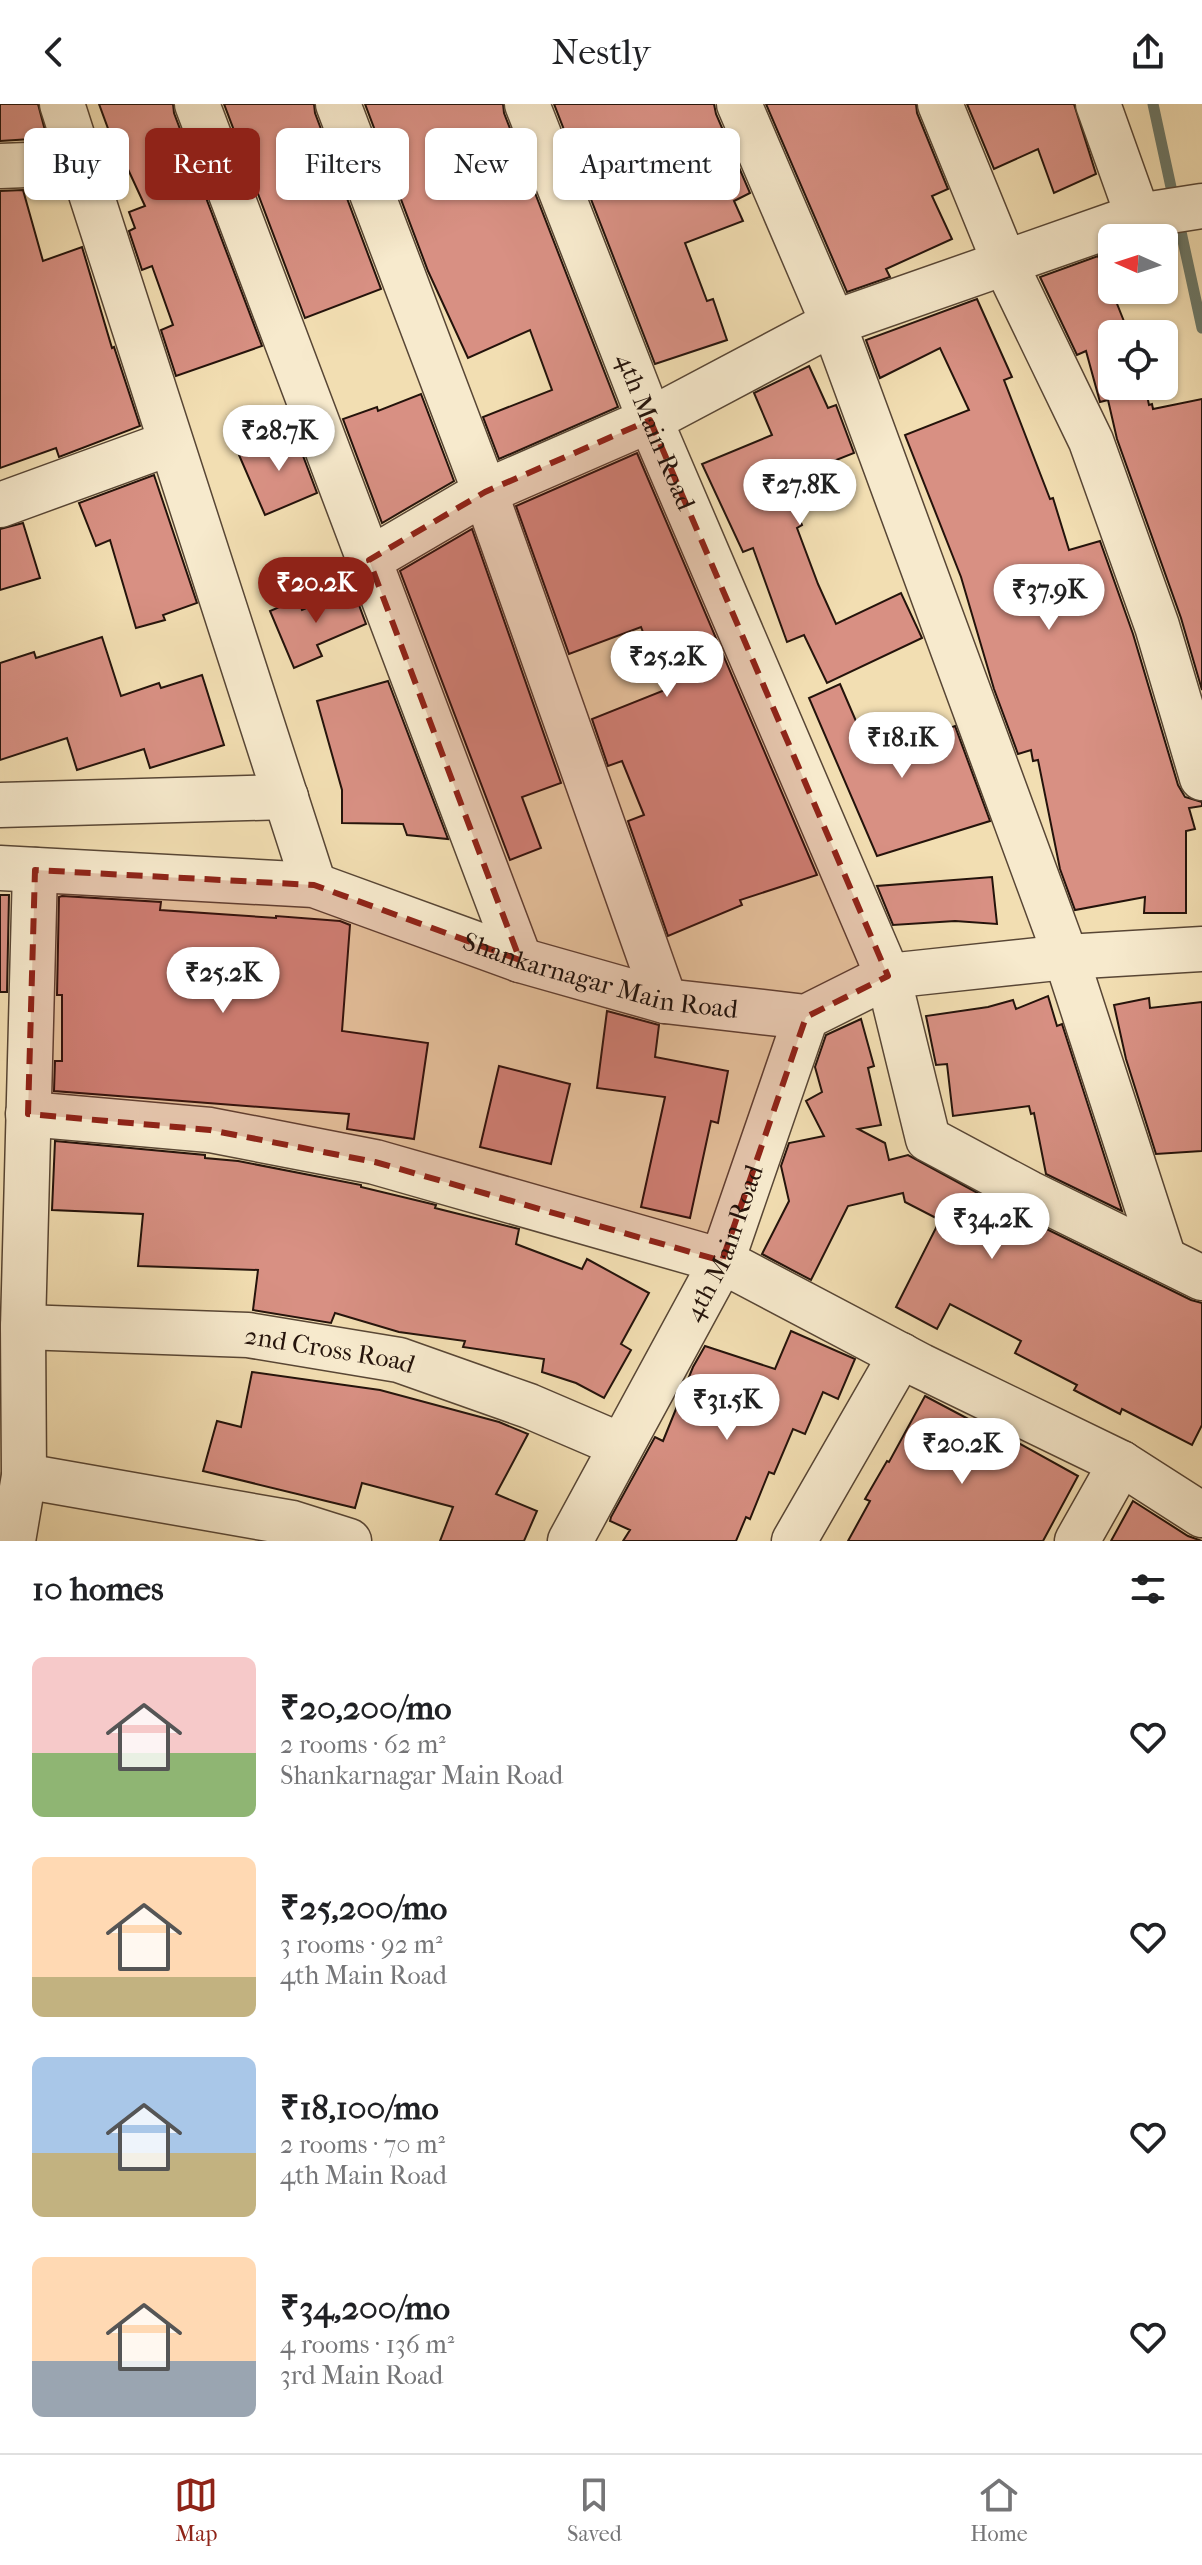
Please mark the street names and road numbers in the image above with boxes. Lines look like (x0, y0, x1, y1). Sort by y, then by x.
street label: 4th Main Road (610, 349, 703, 515)
street label: Shankarnagar Main Road (459, 925, 740, 1025)
street label: 4th Main Road (677, 1160, 770, 1326)
street label: 2nd Cross Road (242, 1319, 420, 1380)

